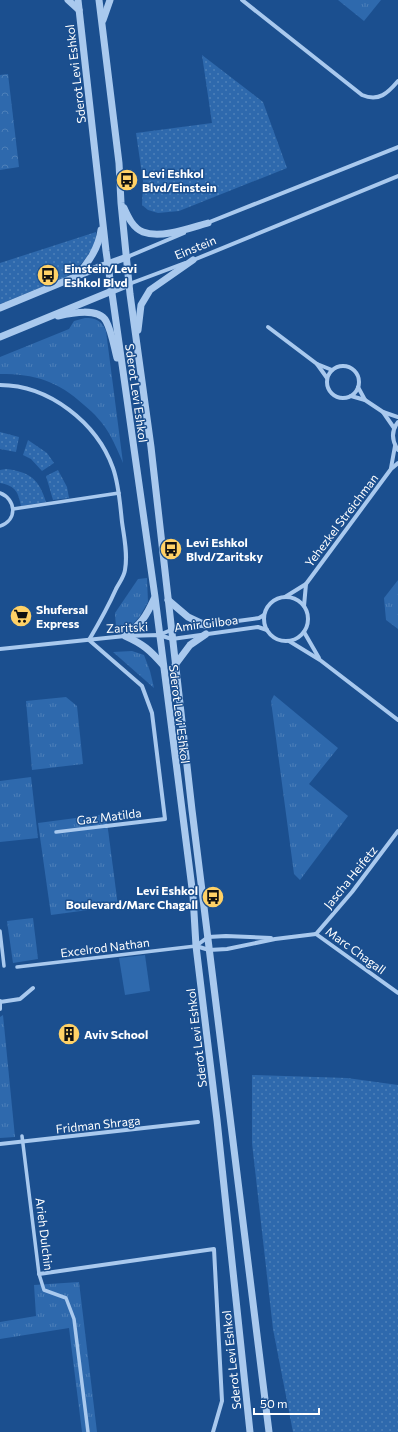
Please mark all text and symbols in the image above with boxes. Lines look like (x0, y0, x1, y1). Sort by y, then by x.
street label: Sderot Levi Eshkol (62, 24, 88, 124)
place label: Levi Eshkol Blvd/Einstein (142, 166, 217, 194)
bus stop icon: Levi Eshkol Blvd/Einstein (114, 167, 140, 193)
street label: Einstein (172, 232, 218, 262)
place label: Einstein/Levi Eshkol Blvd (64, 261, 137, 289)
bus stop icon: Einstein/Levi Eshkol Blvd (35, 262, 61, 288)
street label: Sderot Levi Eshkol (123, 343, 151, 443)
street label: Yehezkel Streichman (302, 471, 380, 569)
place label: Levi Eshkol Blvd/Zaritsky (186, 535, 263, 563)
bus stop icon: Levi Eshkol Blvd/Zaritsky (158, 536, 184, 562)
place label: Shufersal Express (36, 602, 88, 630)
supermarket icon: Shufersal Express (8, 603, 34, 629)
street label: Amir Gilboa (173, 612, 239, 634)
street label: Zaritski (106, 619, 148, 635)
street label: Sderot Levi Eshkol (167, 664, 193, 764)
street label: Gaz Matilda (76, 805, 142, 827)
street label: Jascha Heifetz (320, 843, 380, 912)
place label: Levi Eshkol Boulevard/Marc Chagall (66, 883, 198, 911)
bus stop icon: Levi Eshkol Boulevard/Marc Chagall (200, 884, 226, 910)
street label: Marc Chagall (323, 924, 389, 976)
street label: Excelrod Nathan (60, 935, 150, 959)
street label: Sderot Levi Eshkol (183, 988, 209, 1088)
building icon: Aviv School (56, 1021, 82, 1047)
place label: Aviv School (84, 1027, 148, 1041)
street label: Fridman Shraga (55, 1113, 141, 1135)
street label: Arieh Dulchin (34, 1197, 56, 1271)
street label: Sderot Levi Eshkol (219, 1310, 243, 1410)
scale bar (254, 1390, 319, 1416)
text: 50 m (260, 1396, 288, 1410)

